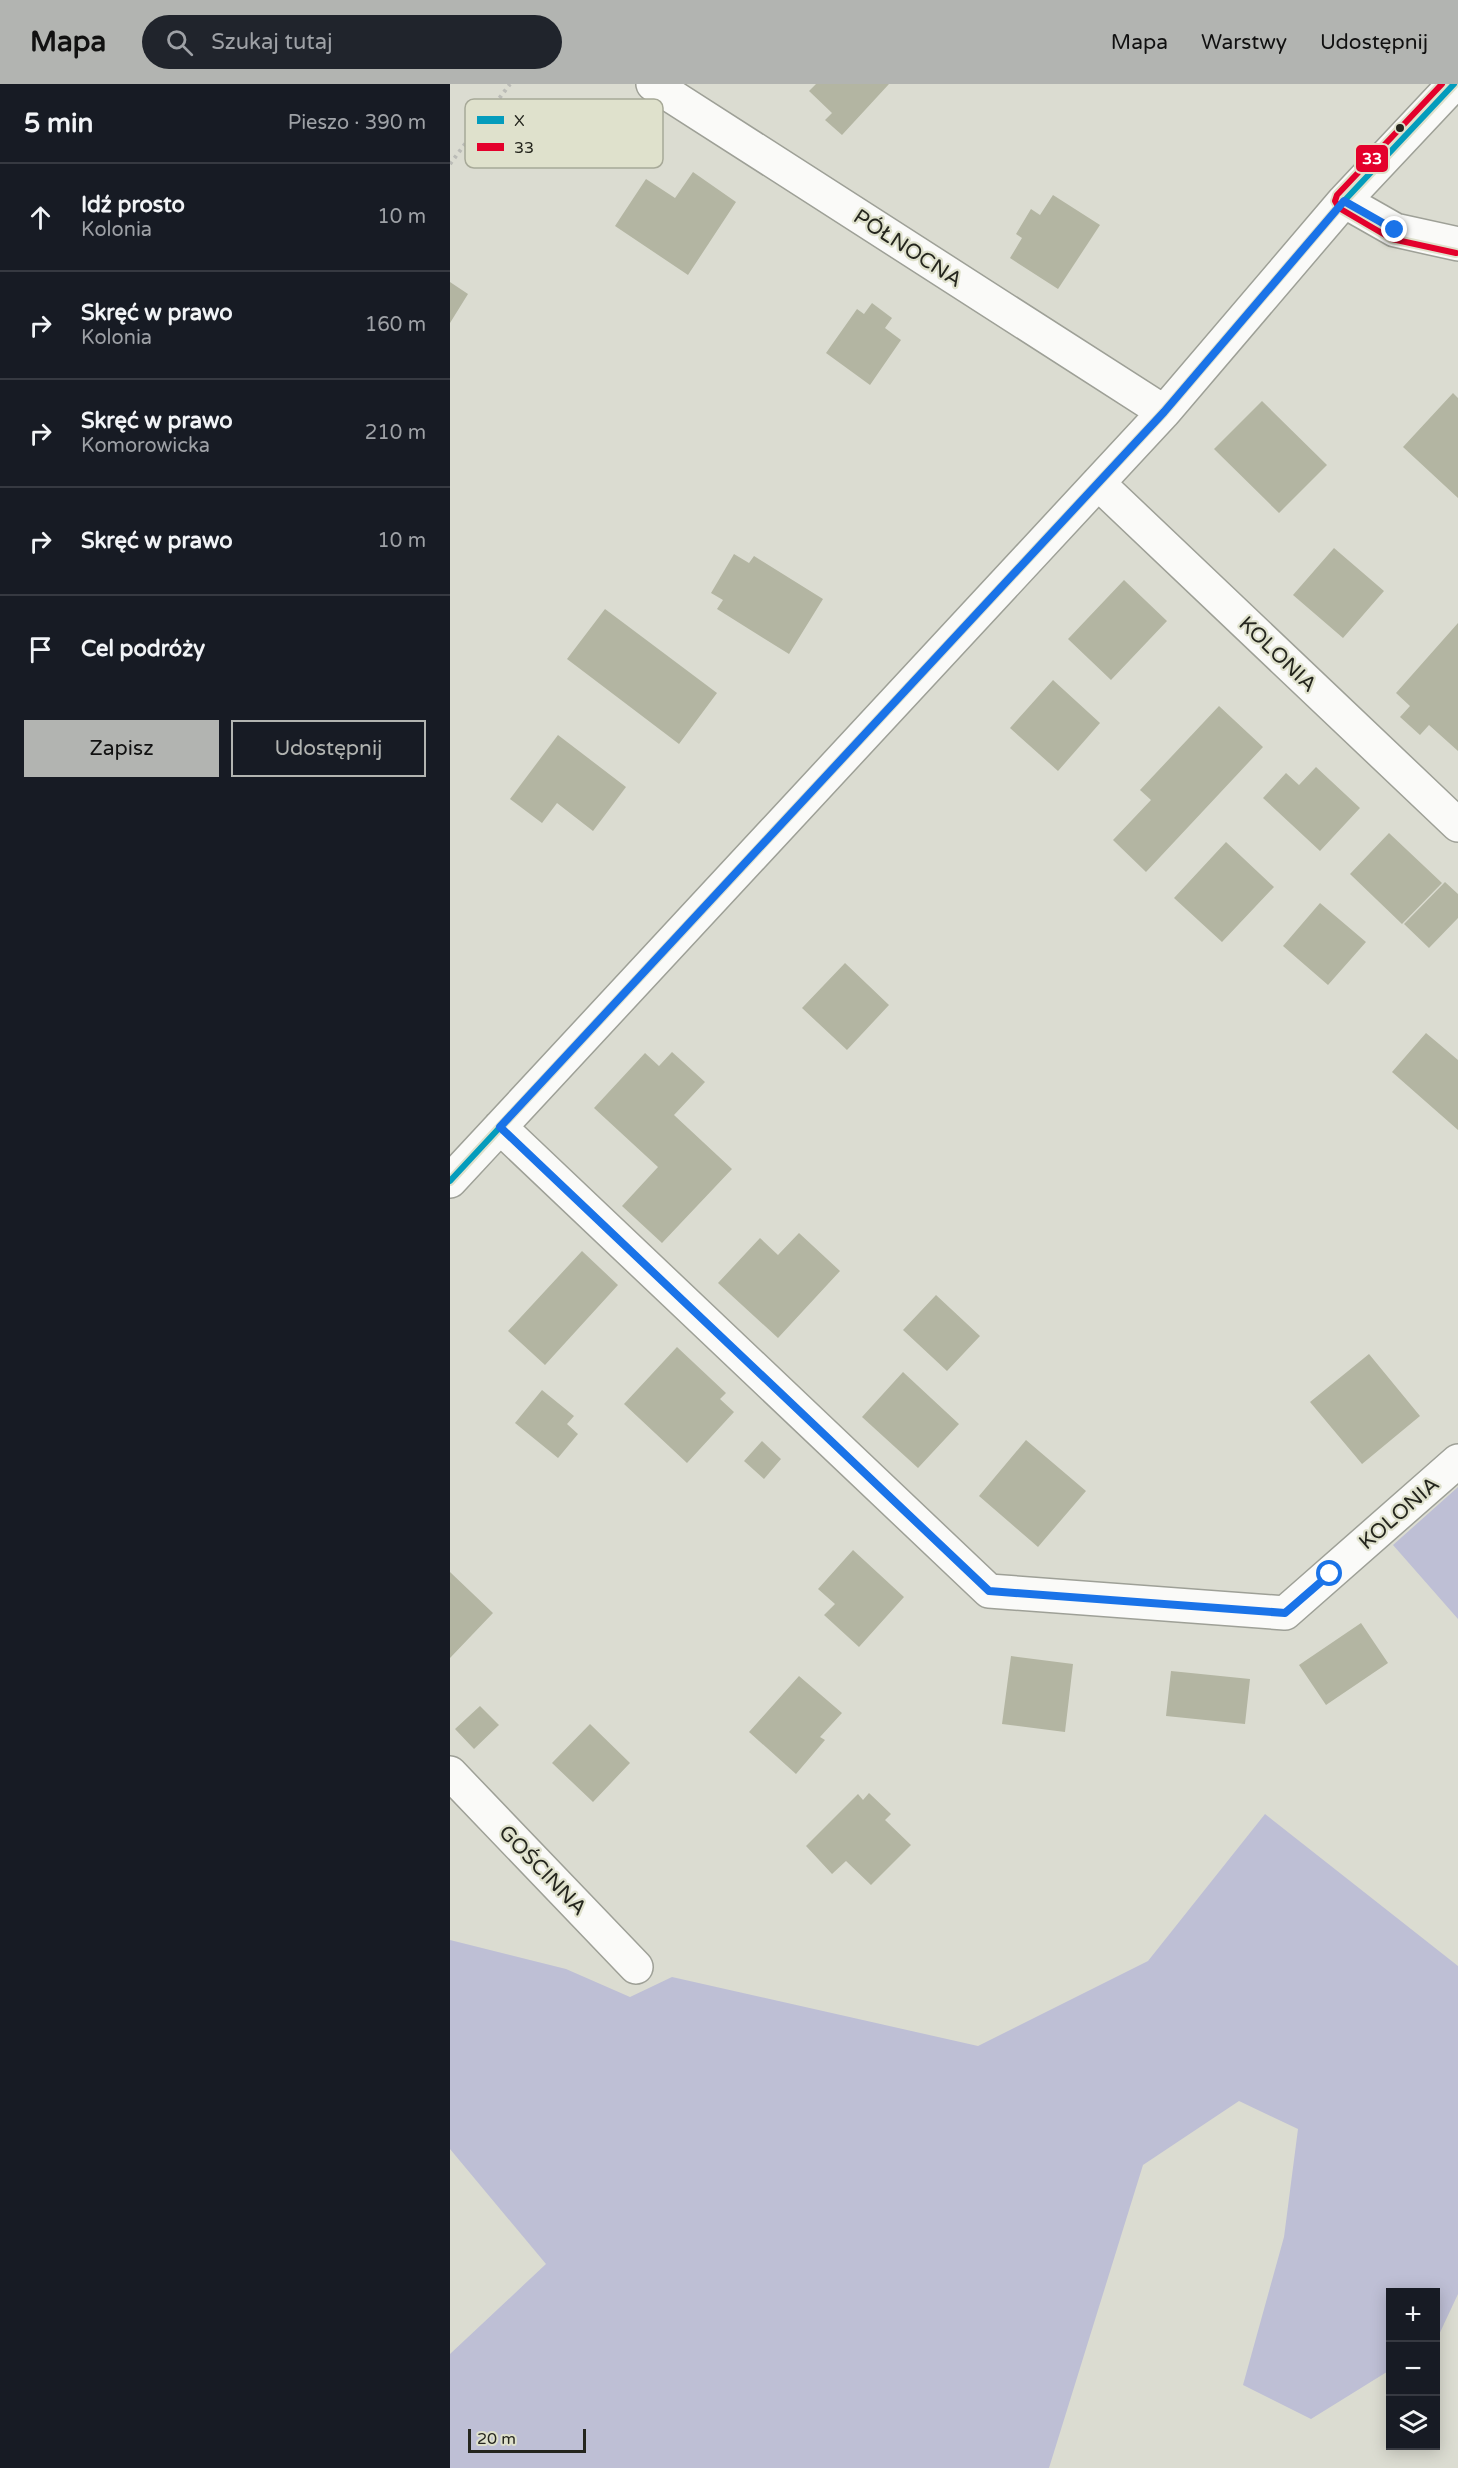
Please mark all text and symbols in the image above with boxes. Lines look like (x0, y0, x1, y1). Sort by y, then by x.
search box (142, 15, 562, 69)
text: Mapa (30, 25, 106, 59)
icon: search (163, 26, 196, 59)
text: Szukaj tutaj (211, 29, 333, 55)
text: Mapa (1111, 30, 1168, 55)
text: Warstwy (1201, 30, 1287, 55)
text: Udostępnij (1320, 30, 1428, 55)
legend (465, 99, 663, 168)
text: 5 min (24, 108, 93, 139)
text: Pieszo · 390 m (288, 111, 426, 135)
text: X (514, 111, 525, 131)
unlabelled marker (1394, 122, 1406, 134)
text: 33 (514, 138, 534, 158)
line badge: 33 (1355, 144, 1389, 173)
text: 33 (1362, 149, 1382, 169)
text: Idź prosto (81, 192, 185, 218)
icon: ahead (24, 201, 57, 234)
street label: PÓŁNOCNA (849, 204, 967, 293)
text: 10 m (377, 205, 426, 229)
route end (1381, 216, 1407, 242)
text: Kolonia (81, 218, 152, 242)
text: Skręć w prawo (81, 300, 233, 326)
icon: right (24, 309, 57, 342)
text: 160 m (365, 313, 426, 337)
text: Kolonia (81, 326, 152, 350)
text: Skręć w prawo (81, 408, 233, 434)
icon: right (24, 417, 57, 450)
text: 210 m (365, 421, 426, 445)
text: Komorowicka (81, 434, 210, 458)
icon: right (24, 525, 57, 558)
text: Skręć w prawo (81, 528, 233, 554)
text: 10 m (377, 529, 426, 553)
street label: KOLONIA (1234, 611, 1322, 697)
icon: arrive (24, 633, 57, 666)
text: Cel podróży (81, 636, 205, 662)
button: Zapisz (24, 720, 219, 777)
button: Udostępnij (231, 720, 426, 777)
street label: KOLONIA (1354, 1472, 1445, 1555)
route start (1316, 1560, 1342, 1586)
street label: GOŚCINNA (493, 1820, 592, 1921)
map controls (1386, 2288, 1440, 2450)
button: + (1386, 2288, 1440, 2342)
button: − (1386, 2342, 1440, 2396)
button: layers (1386, 2396, 1440, 2450)
scale bar (468, 2426, 586, 2454)
text: 20 m (477, 2429, 516, 2449)

